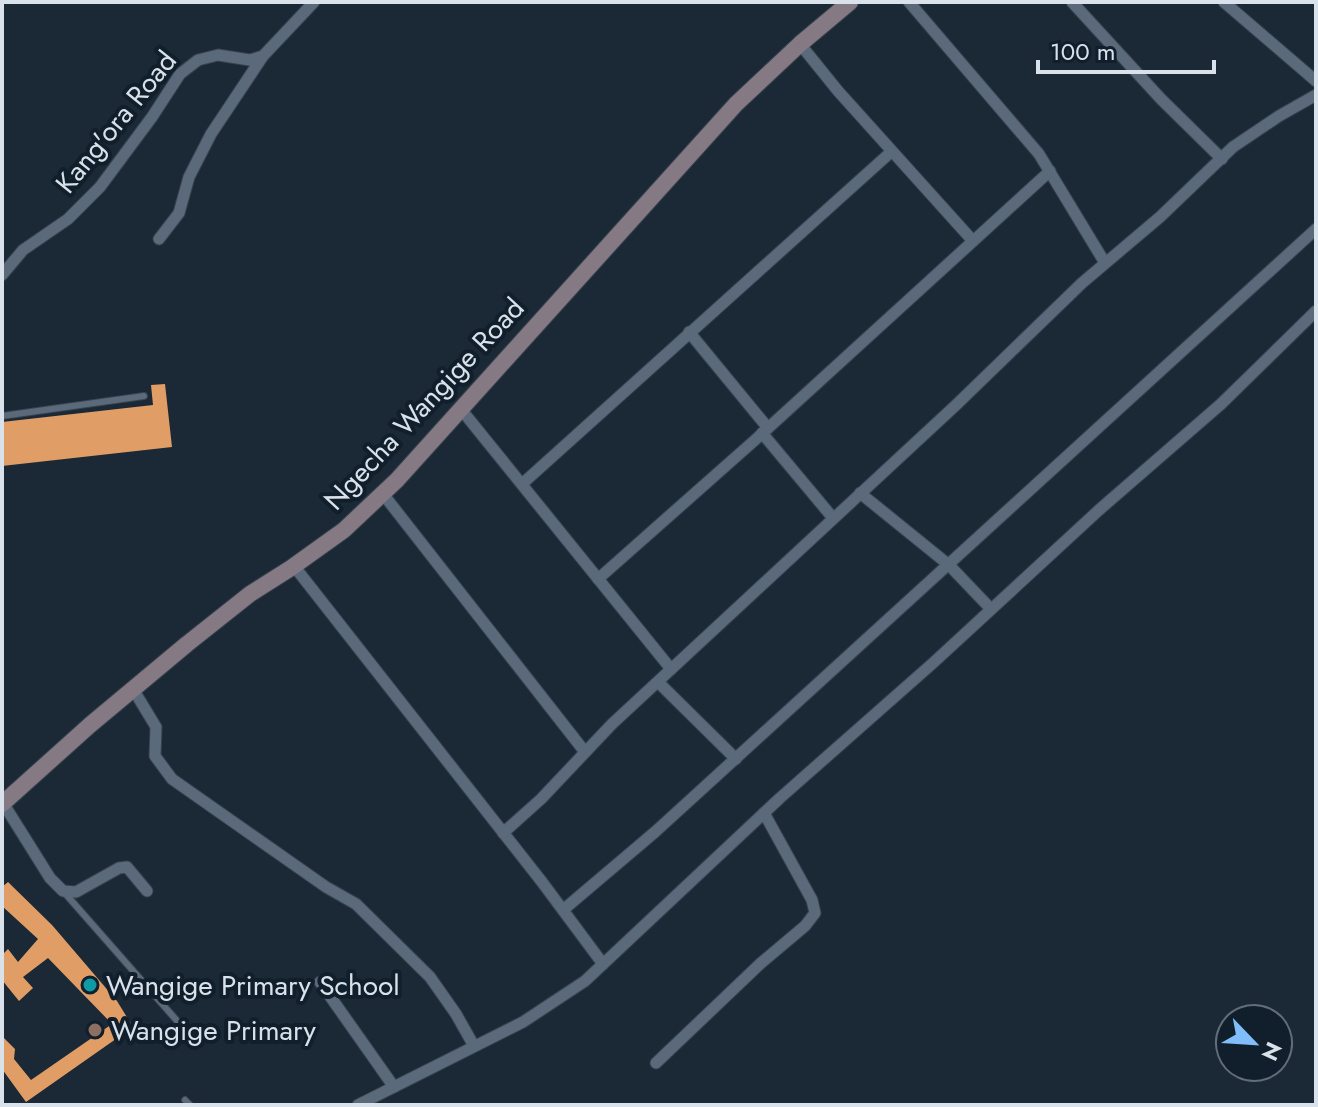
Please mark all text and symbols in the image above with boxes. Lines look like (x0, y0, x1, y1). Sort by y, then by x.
scale bar (1038, 24, 1214, 74)
text: 100 m (1050, 34, 1116, 69)
street label: Kang'ora Road (46, 42, 186, 202)
street label: Ngecha Wangige Road (314, 289, 534, 519)
place label: Wangige Primary School (106, 965, 400, 1006)
marker: Wangige Primary School (81, 976, 99, 994)
north arrow (1214, 1003, 1294, 1083)
place label: Wangige Primary (111, 1010, 317, 1051)
marker: Wangige Primary (86, 1021, 104, 1039)
text: N (1254, 1037, 1290, 1066)

